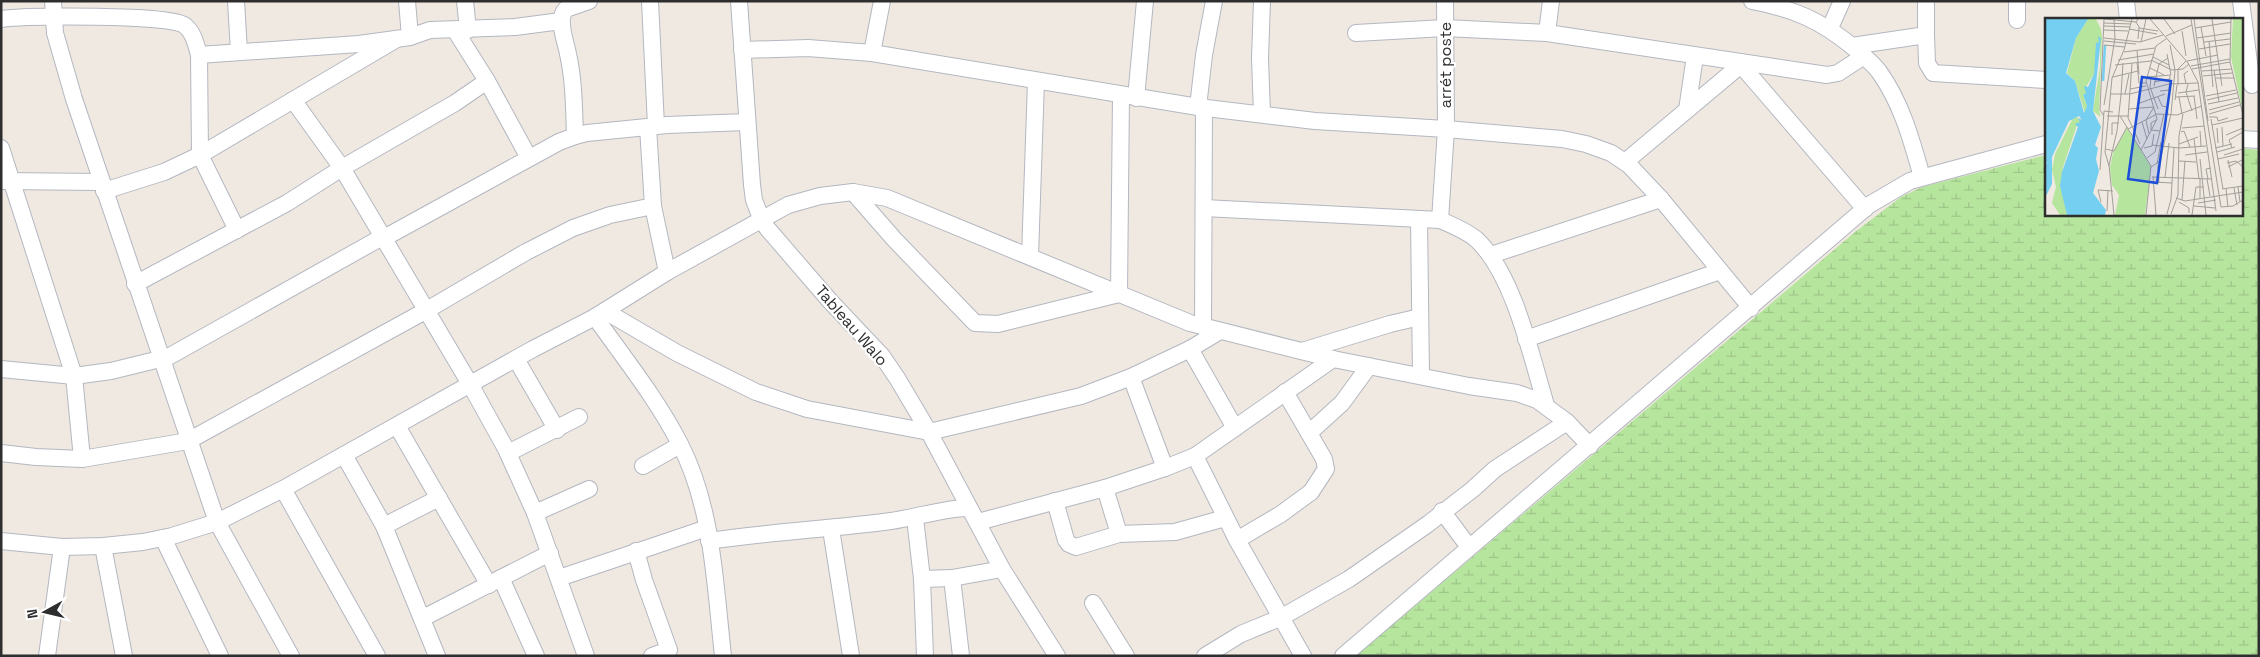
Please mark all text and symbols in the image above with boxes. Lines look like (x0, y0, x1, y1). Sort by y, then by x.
inset map (2045, 18, 2242, 215)
street label: arrét poste (1435, 22, 1456, 108)
street label: Tableau Walo (811, 280, 893, 370)
north arrow (20, 587, 70, 637)
text: N (23, 608, 42, 620)

